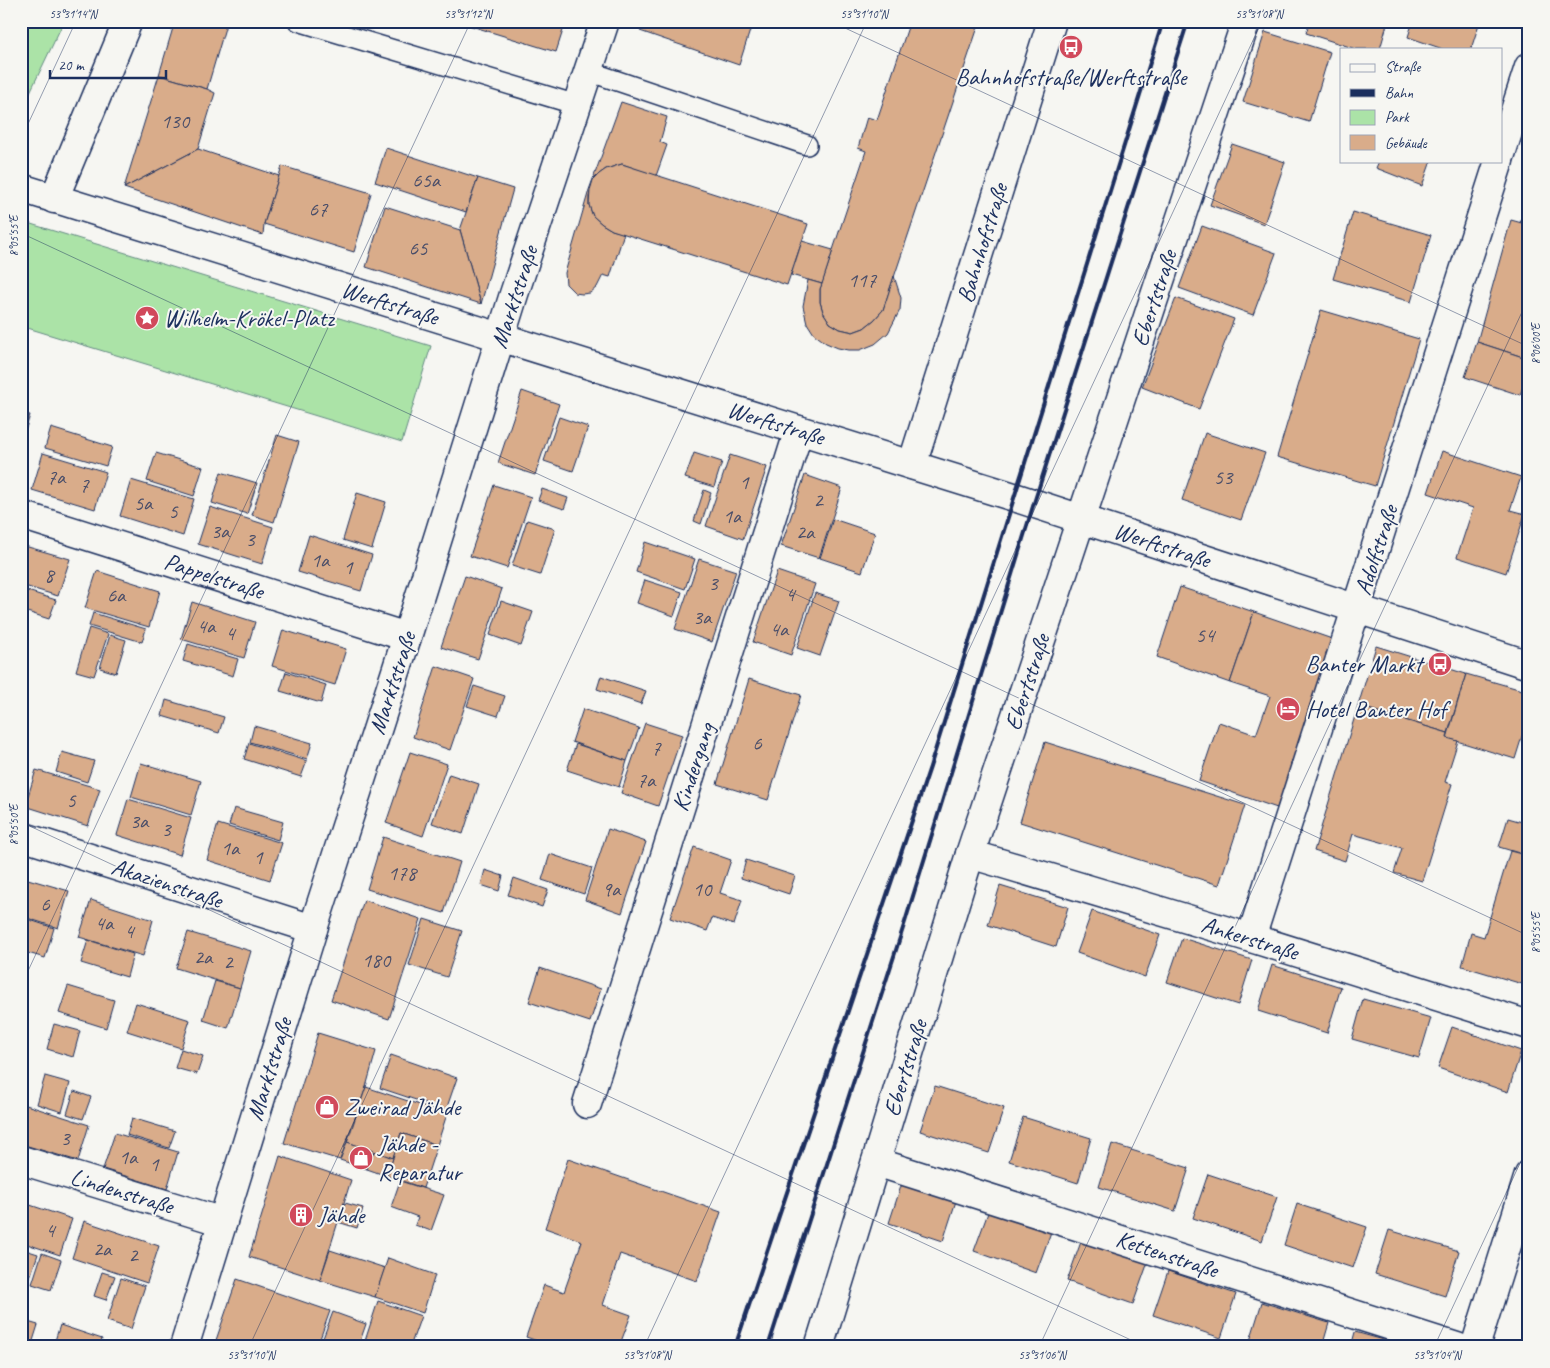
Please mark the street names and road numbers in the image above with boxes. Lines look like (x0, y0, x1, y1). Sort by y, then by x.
street label: Bahnhofstraße (950, 178, 1015, 306)
street label: Marktstraße (483, 240, 545, 352)
street label: Ebertstraße (1124, 244, 1184, 350)
street label: Werftstraße (338, 274, 444, 333)
street label: Werftstraße (724, 394, 830, 453)
street label: Adolfstraße (1347, 499, 1405, 599)
street label: Werftstraße (1110, 515, 1216, 575)
street label: Pappelstraße (161, 546, 270, 607)
street label: Marktstraße (361, 626, 423, 738)
street label: Ebertstraße (997, 628, 1057, 734)
street label: Kindergang (665, 718, 722, 815)
street label: Akazienstraße (108, 851, 228, 916)
street label: Ankerstraße (1198, 909, 1304, 968)
street label: Marktstraße (239, 1012, 299, 1124)
street label: Ebertstraße (876, 1014, 934, 1120)
street label: Lindenstraße (67, 1161, 179, 1221)
street label: Kettenstraße (1112, 1223, 1224, 1285)

